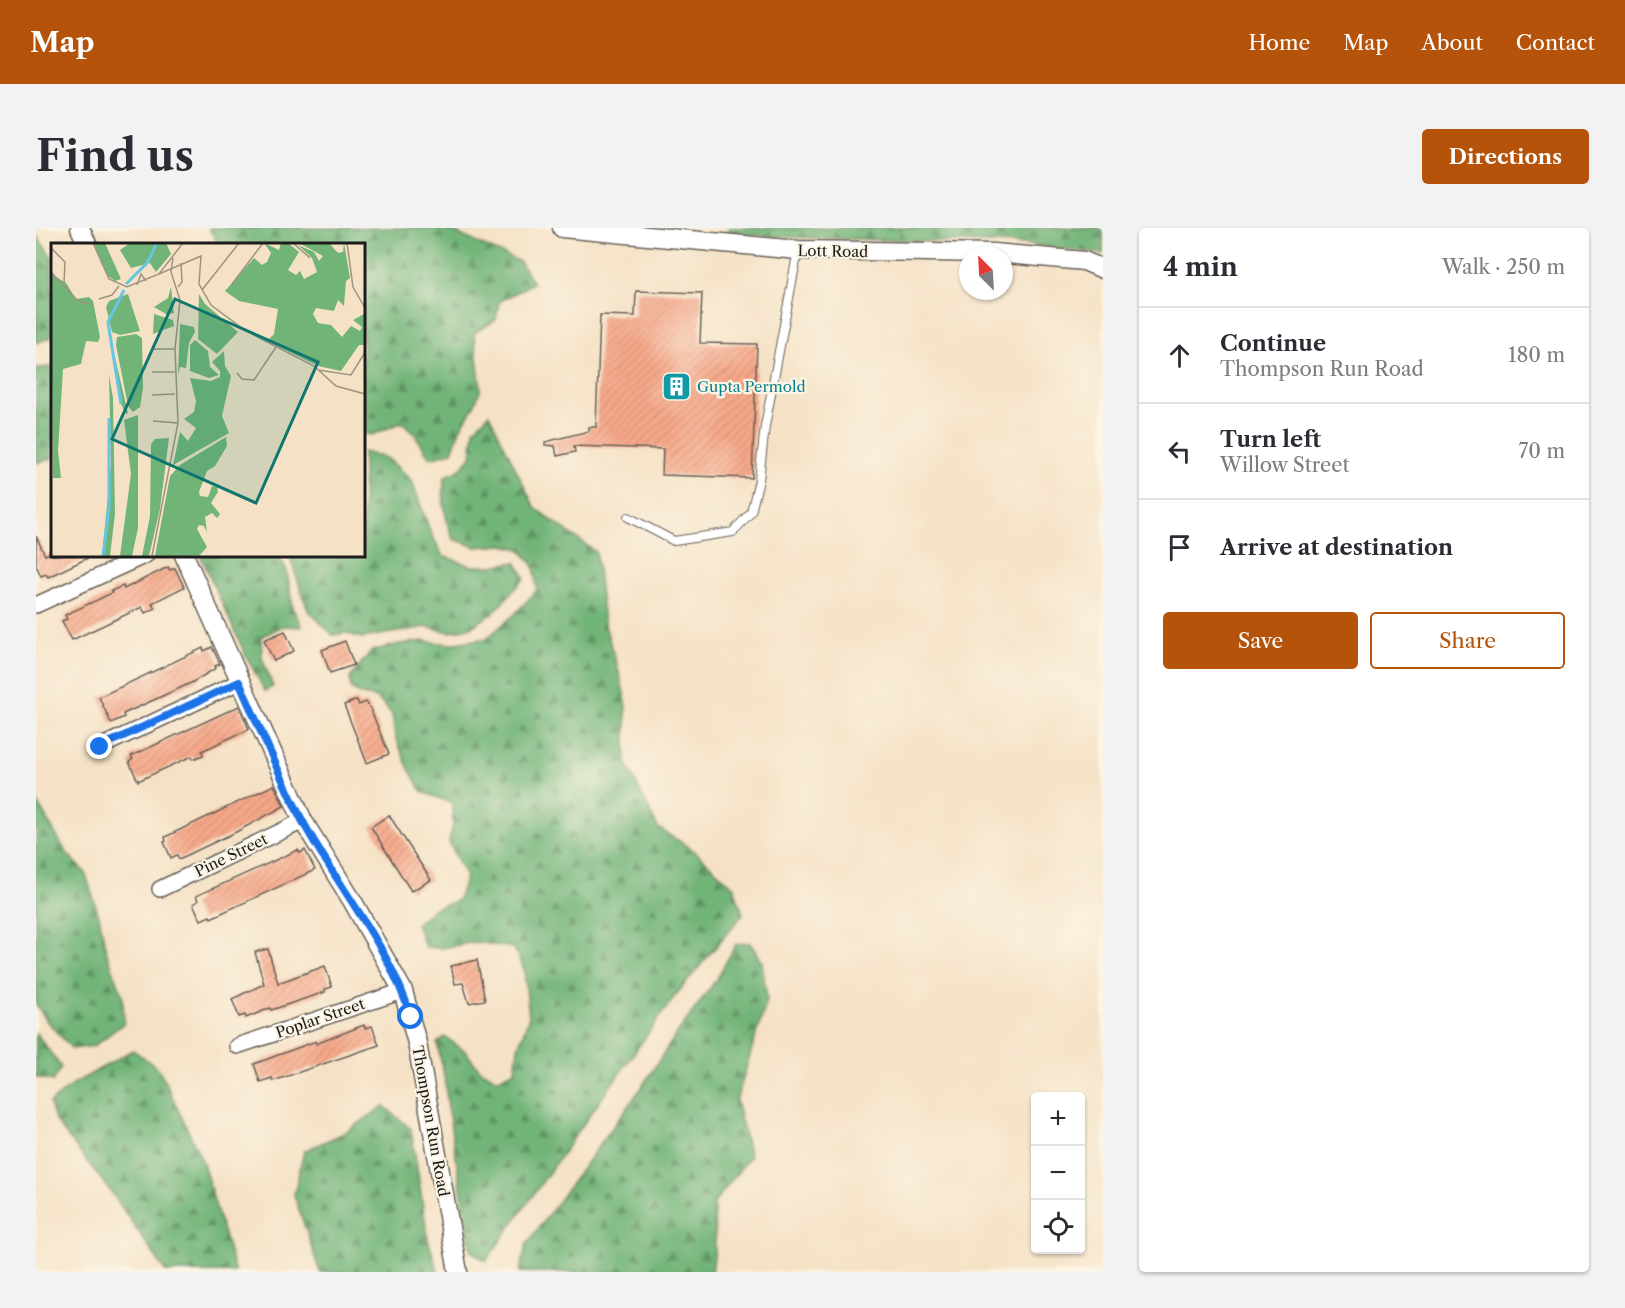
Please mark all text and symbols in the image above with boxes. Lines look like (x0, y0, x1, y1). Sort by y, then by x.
text: Map (30, 25, 94, 59)
text: Home (1249, 30, 1310, 55)
text: Map (1343, 30, 1388, 55)
text: About (1421, 30, 1483, 55)
text: Contact (1516, 30, 1595, 55)
button: Directions (1422, 129, 1589, 184)
text: Find us (36, 130, 194, 182)
street label: Lott Road (797, 241, 869, 261)
inset map (51, 243, 364, 556)
north arrow (959, 246, 1013, 300)
text: 4 min (1163, 251, 1238, 283)
text: Walk · 250 m (1442, 255, 1565, 279)
text: Continue (1220, 330, 1326, 357)
icon: ahead (1163, 339, 1196, 372)
text: 180 m (1508, 343, 1565, 367)
text: Thompson Run Road (1220, 357, 1424, 381)
building icon: Gupta Permold (660, 370, 692, 402)
place label: Gupta Permold (697, 377, 806, 396)
text: Turn left (1220, 426, 1321, 453)
icon: left (1163, 435, 1196, 468)
text: 70 m (1519, 439, 1565, 463)
text: Willow Street (1220, 453, 1349, 477)
icon: arrive (1163, 531, 1196, 564)
text: Arrive at destination (1220, 534, 1453, 561)
button: Save (1163, 612, 1358, 669)
button: Share (1370, 612, 1565, 669)
route end (86, 733, 112, 759)
street label: Pine Street (191, 829, 271, 881)
street label: Poplar Street (273, 994, 368, 1042)
route start (397, 1003, 423, 1029)
street label: Thompson Run Road (408, 1044, 454, 1198)
map controls (1031, 1092, 1085, 1254)
button: + (1031, 1092, 1085, 1146)
button: − (1031, 1146, 1085, 1200)
button: locate (1031, 1200, 1085, 1254)

